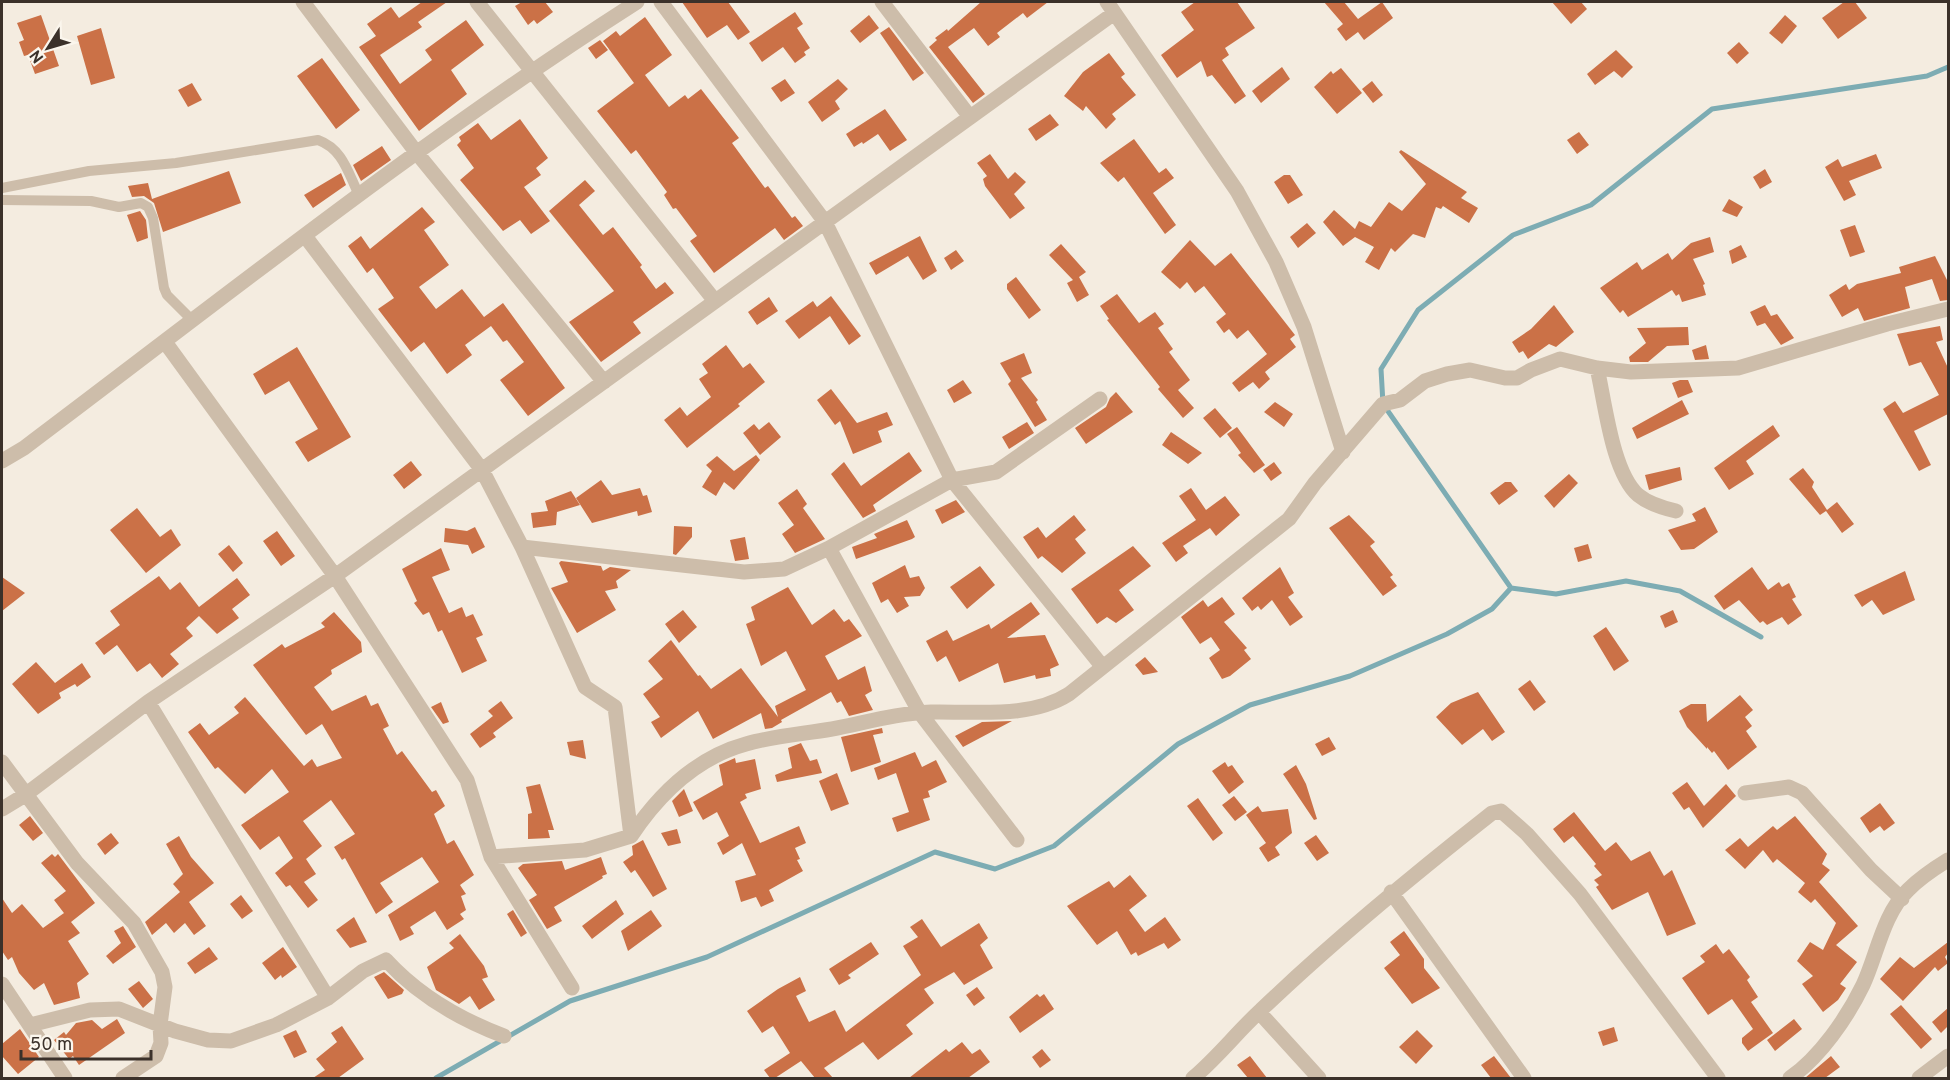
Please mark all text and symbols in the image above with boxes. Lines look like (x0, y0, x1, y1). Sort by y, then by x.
north arrow (18, 18, 78, 78)
text: N (26, 45, 49, 66)
scale bar (21, 1023, 152, 1061)
text: 50 m (30, 1034, 72, 1057)

